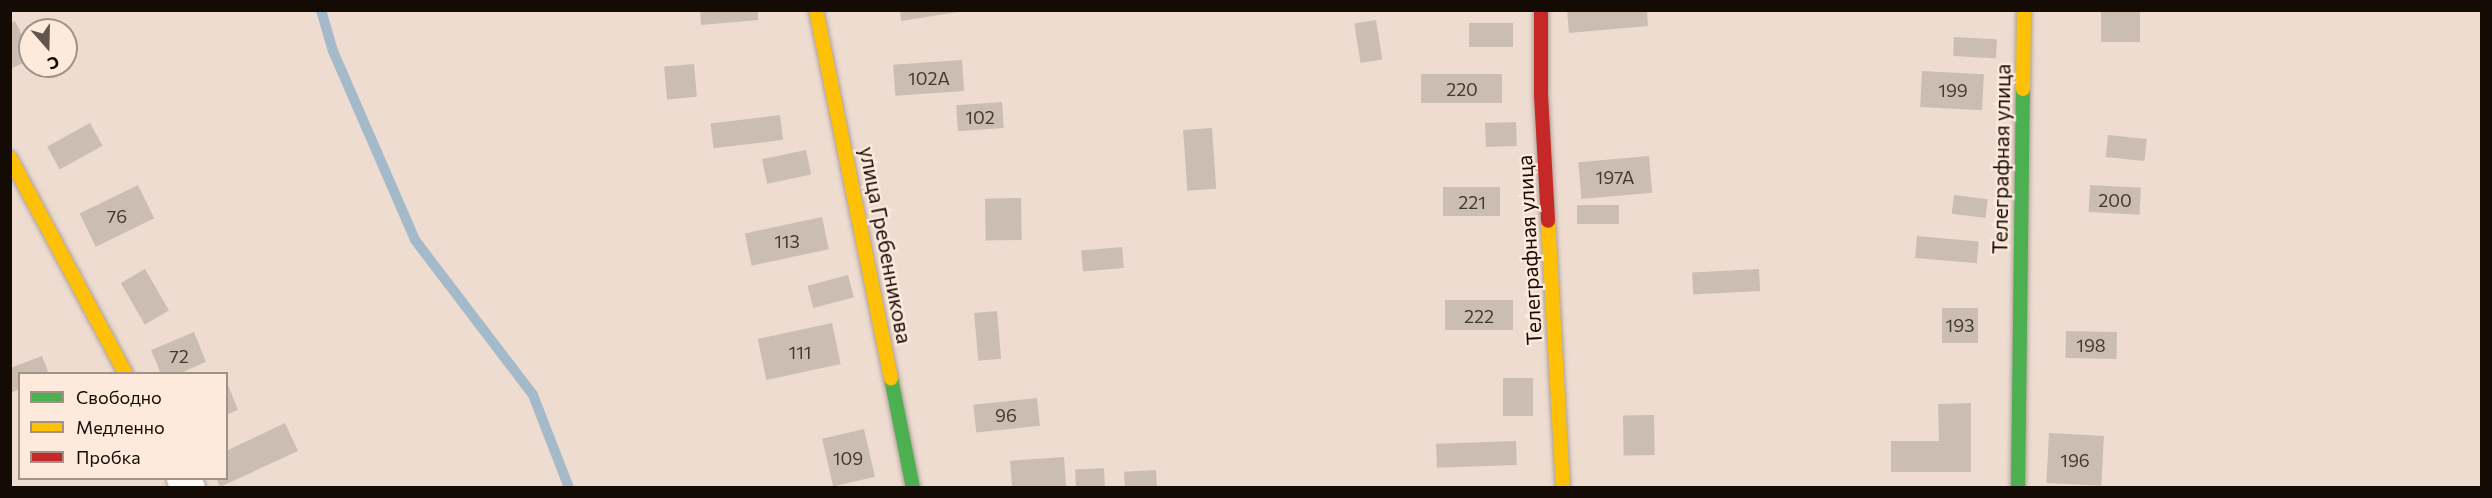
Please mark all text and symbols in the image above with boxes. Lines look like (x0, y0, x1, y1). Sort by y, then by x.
north arrow (18, 18, 78, 78)
text: С (45, 53, 62, 74)
street label: Телеграфная улица (1987, 64, 2015, 254)
house number: 102А (908, 67, 950, 89)
house number: 220 (1446, 78, 1478, 100)
house number: 199 (1938, 79, 1968, 101)
house number: 102 (965, 106, 995, 128)
street label: улица Гребенникова (855, 144, 917, 346)
street label: Телеграфная улица (1511, 154, 1547, 346)
house number: 197А (1596, 166, 1634, 188)
house number: 200 (2098, 189, 2132, 211)
house number: 221 (1458, 191, 1486, 213)
house number: 76 (107, 205, 127, 227)
house number: 113 (774, 230, 800, 252)
house number: 222 (1464, 305, 1494, 327)
house number: 193 (1946, 314, 1974, 336)
house number: 198 (2076, 334, 2106, 356)
house number: 111 (788, 341, 812, 363)
house number: 72 (169, 345, 189, 367)
legend (18, 372, 228, 480)
text: Свободно (76, 386, 162, 408)
house number: 96 (995, 404, 1017, 426)
text: Медленно (76, 416, 165, 438)
text: Пробка (76, 446, 141, 468)
house number: 109 (833, 447, 863, 469)
house number: 196 (2060, 449, 2090, 471)

